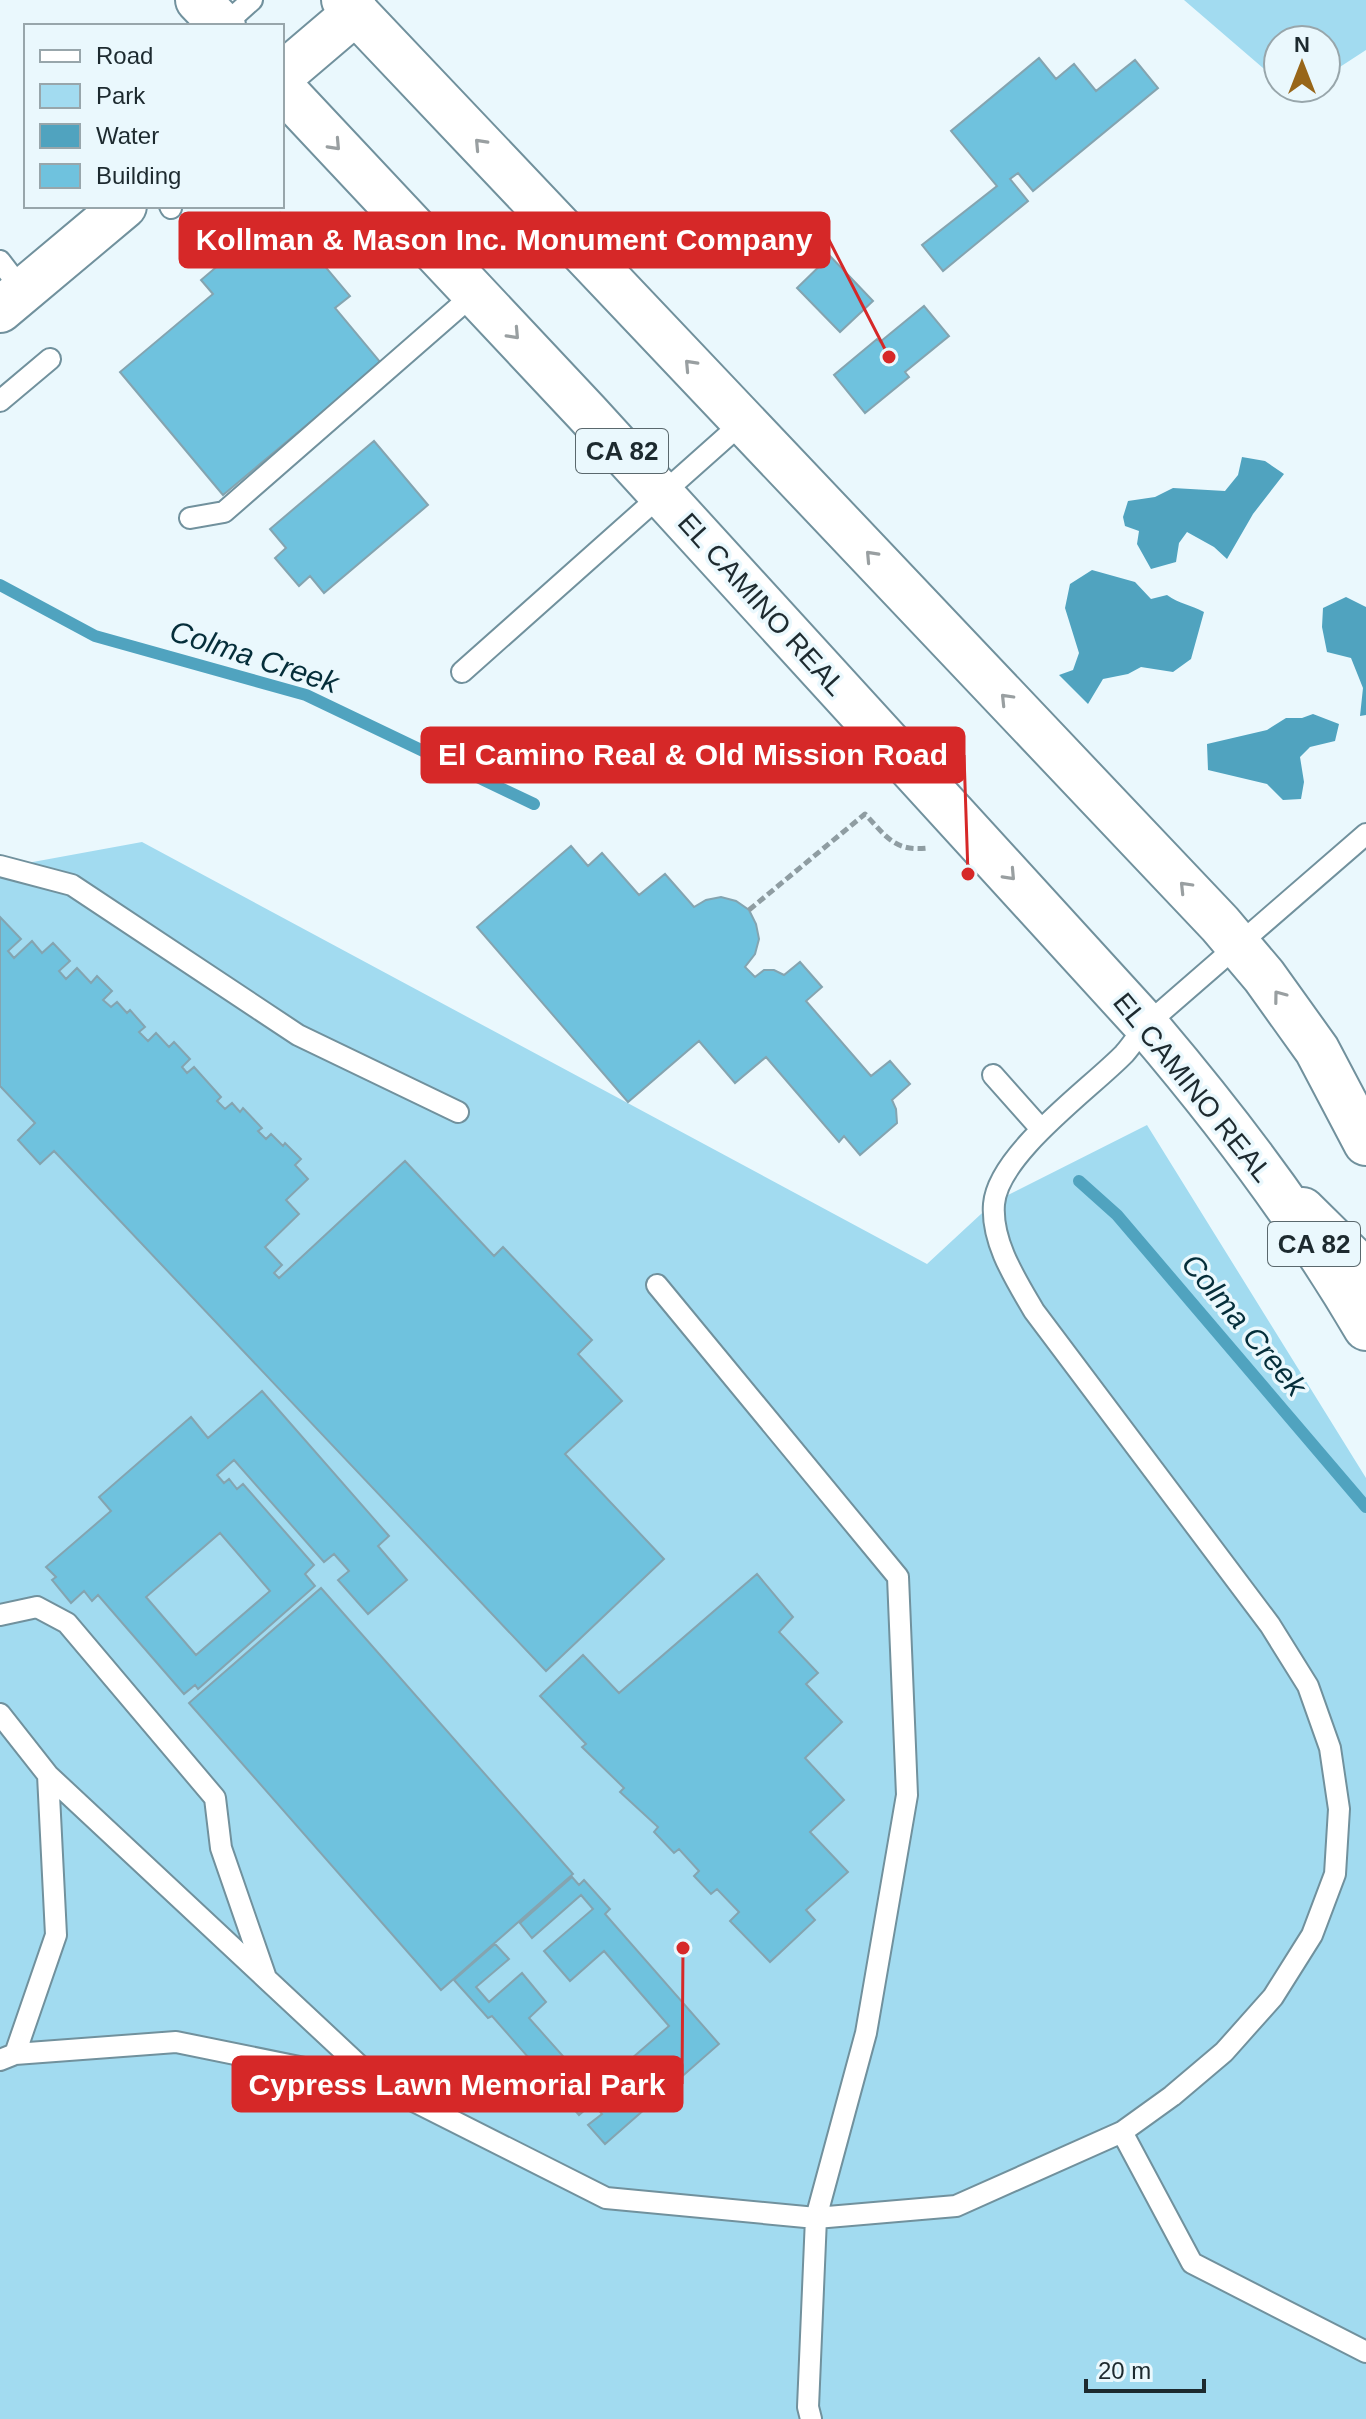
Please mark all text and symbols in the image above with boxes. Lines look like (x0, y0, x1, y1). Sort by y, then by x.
legend (24, 24, 284, 208)
north arrow (1262, 24, 1342, 104)
text: N (1294, 32, 1310, 57)
text: Road (96, 42, 153, 69)
text: Park (96, 82, 146, 109)
text: Water (96, 122, 159, 149)
one-way arrow (326, 136, 341, 150)
one-way arrow (475, 139, 490, 153)
text: Building (96, 162, 181, 189)
callout: Kollman & Mason Inc. Monument Company (180, 213, 829, 267)
text: Kollman & Mason Inc. Monument Company (196, 223, 813, 256)
one-way arrow (504, 325, 519, 339)
one-way arrow (684, 360, 699, 374)
road number: CA 82 (576, 429, 668, 473)
street label: EL CAMINO REAL (672, 507, 851, 702)
one-way arrow (865, 551, 880, 565)
water label: Colma Creek (166, 614, 344, 700)
one-way arrow (1000, 694, 1015, 708)
callout: El Camino Real & Old Mission Road (422, 728, 964, 782)
text: El Camino Real & Old Mission Road (438, 738, 948, 771)
one-way arrow (1000, 865, 1014, 880)
one-way arrow (1180, 882, 1194, 896)
street label: EL CAMINO REAL (1107, 987, 1278, 1188)
one-way arrow (1274, 990, 1288, 1005)
road number: CA 82 (1268, 1222, 1360, 1266)
water label: Colma Creek (1175, 1247, 1315, 1404)
callout: Cypress Lawn Memorial Park (233, 2057, 682, 2111)
text: Cypress Lawn Memorial Park (249, 2068, 666, 2101)
scale bar (1086, 2343, 1204, 2393)
text: 20 m (1098, 2357, 1151, 2384)

